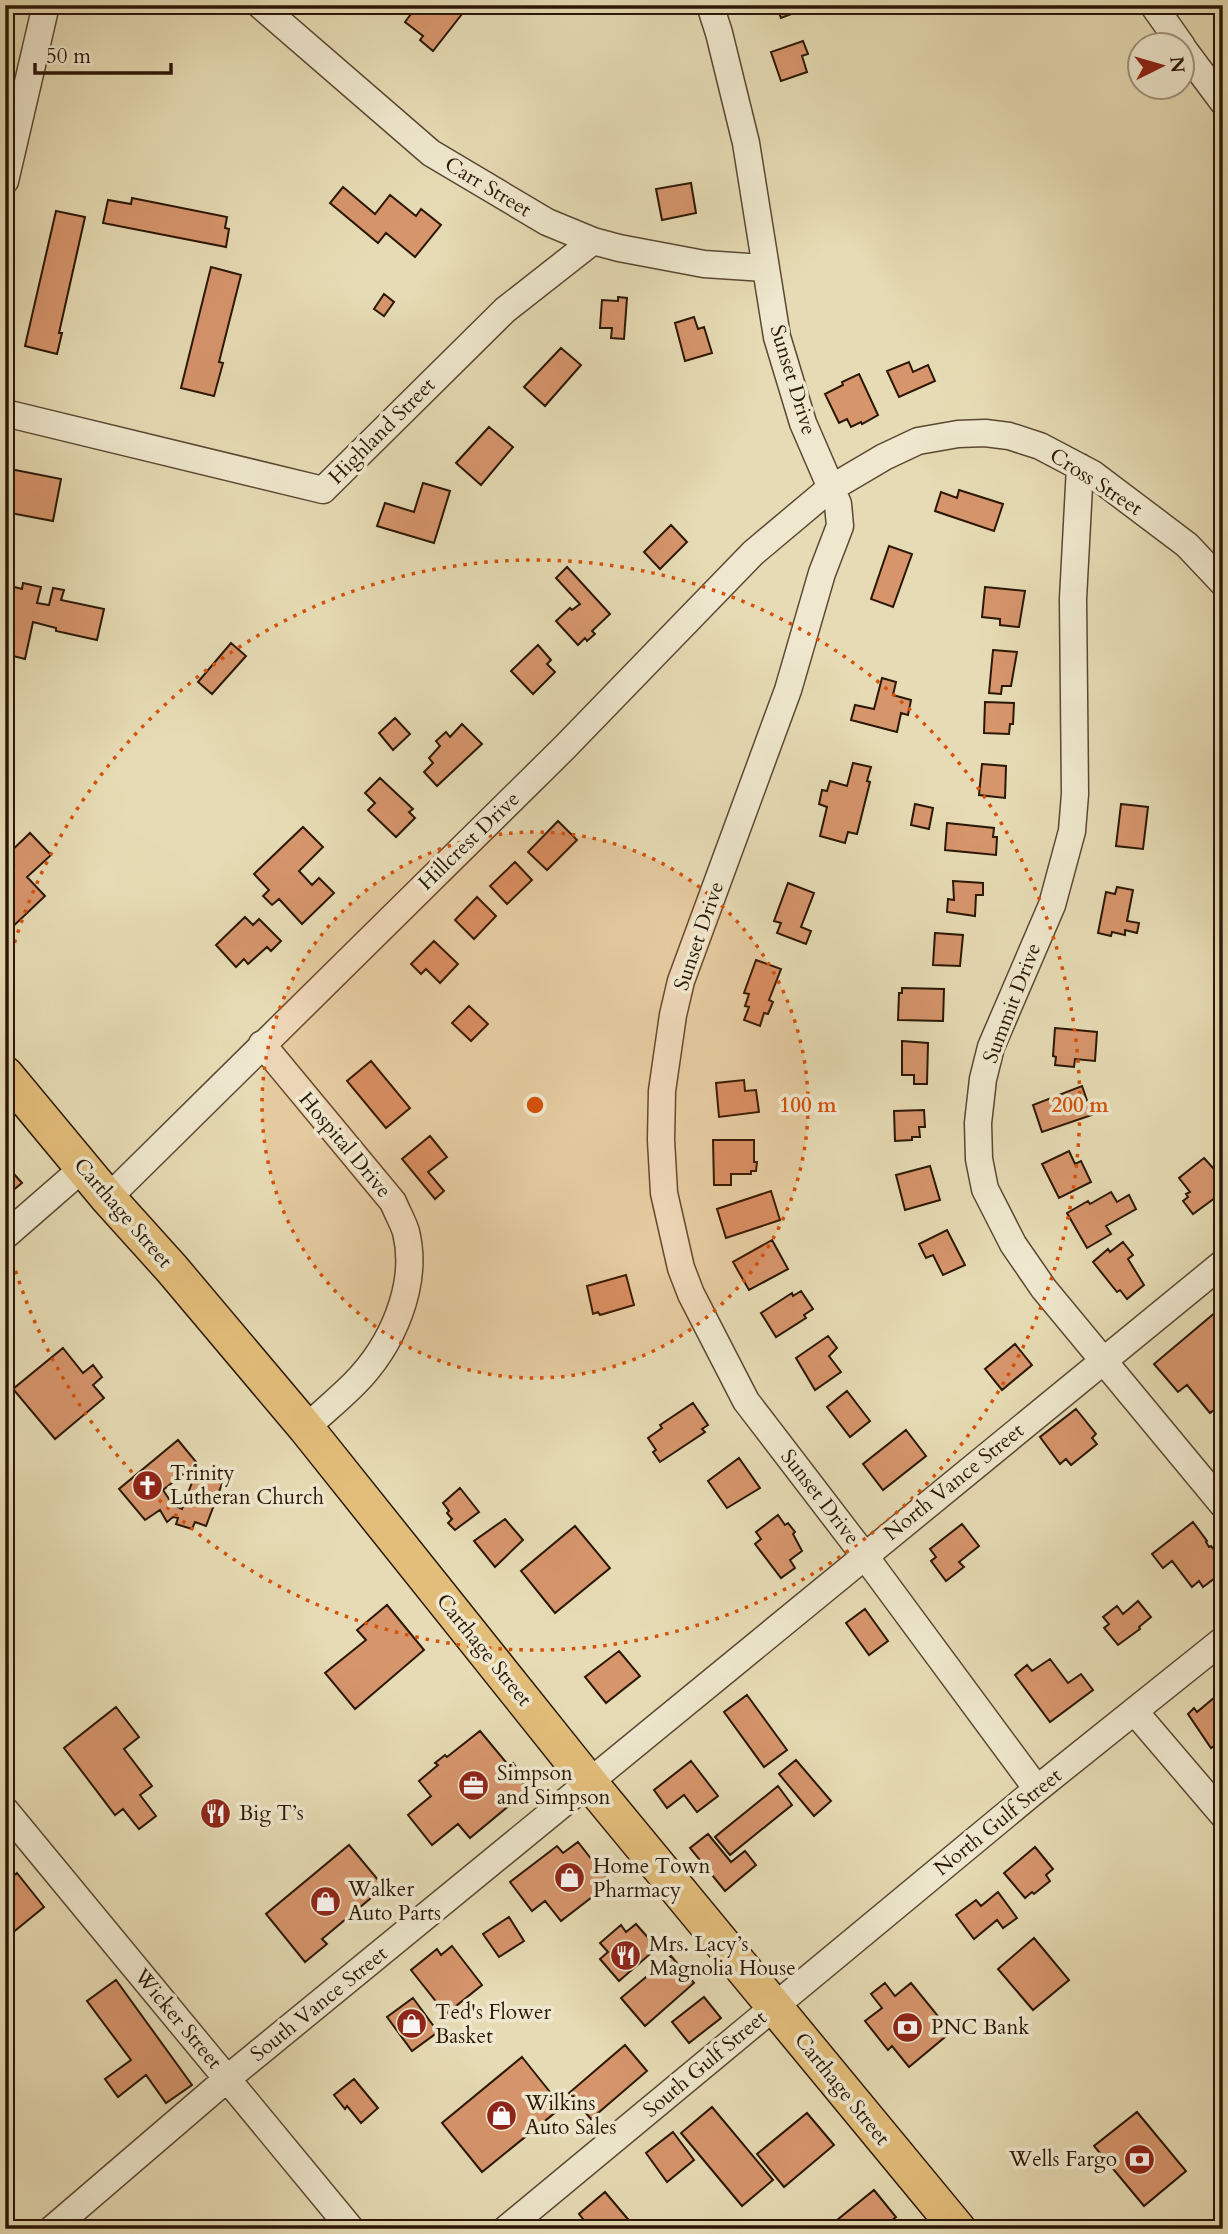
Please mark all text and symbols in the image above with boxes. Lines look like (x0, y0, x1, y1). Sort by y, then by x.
scale bar (35, 32, 172, 76)
north arrow (1126, 32, 1196, 102)
text: 50 m (46, 42, 91, 71)
text: N (1163, 55, 1191, 74)
street label: Carr Street (439, 150, 537, 224)
street label: Sunset Drive (763, 321, 823, 439)
street label: Highland Street (322, 371, 442, 491)
street label: Cross Street (1044, 441, 1148, 523)
street label: Hillcrest Drive (412, 785, 526, 897)
street label: Sunset Drive (667, 878, 731, 994)
street label: Summit Drive (976, 939, 1048, 1067)
street label: Hospital Drive (292, 1086, 398, 1204)
text: 100 m (779, 1091, 837, 1120)
text: 200 m (1051, 1091, 1109, 1120)
centre of rings (523, 1093, 547, 1117)
street label: Carthage Street (67, 1152, 179, 1275)
street label: North Vance Street (878, 1416, 1030, 1548)
street label: Sunset Drive (774, 1443, 866, 1551)
place label: Trinity Lutheran Church (170, 1459, 325, 1512)
church icon: Trinity Lutheran Church (130, 1468, 164, 1502)
street label: Carthage Street (429, 1587, 539, 1713)
place label: Simpson and Simpson (497, 1759, 611, 1812)
street label: North Gulf Street (928, 1761, 1068, 1883)
office icon: Simpson and Simpson (457, 1768, 491, 1802)
restaurant icon: Big T’s (199, 1796, 233, 1830)
place label: Big T’s (239, 1799, 304, 1828)
place label: Home Town Pharmacy (593, 1852, 710, 1905)
shop icon: Home Town Pharmacy (553, 1861, 587, 1895)
place label: Walker Auto Parts (347, 1875, 441, 1928)
shop icon: Walker Auto Parts (308, 1884, 342, 1918)
place label: Mrs. Lacy’s Magnolia House (649, 1930, 796, 1983)
street label: South Vance Street (244, 1939, 394, 2068)
restaurant icon: Mrs. Lacy’s Magnolia House (609, 1939, 643, 1973)
street label: Wicker Street (127, 1962, 229, 2076)
place label: Ted's Flower Basket (435, 1998, 552, 2051)
street label: South Gulf Street (637, 2003, 773, 2124)
shop icon: Ted's Flower Basket (395, 2007, 429, 2041)
bank icon: PNC Bank (891, 2010, 925, 2044)
place label: PNC Bank (931, 2013, 1030, 2042)
street label: Carthage Street (787, 2026, 897, 2152)
place label: Wilkins Auto Sales (524, 2089, 617, 2142)
shop icon: Wilkins Auto Sales (485, 2098, 519, 2132)
bank icon: Wells Fargo (1123, 2142, 1157, 2176)
place label: Wells Fargo (1008, 2145, 1117, 2174)

